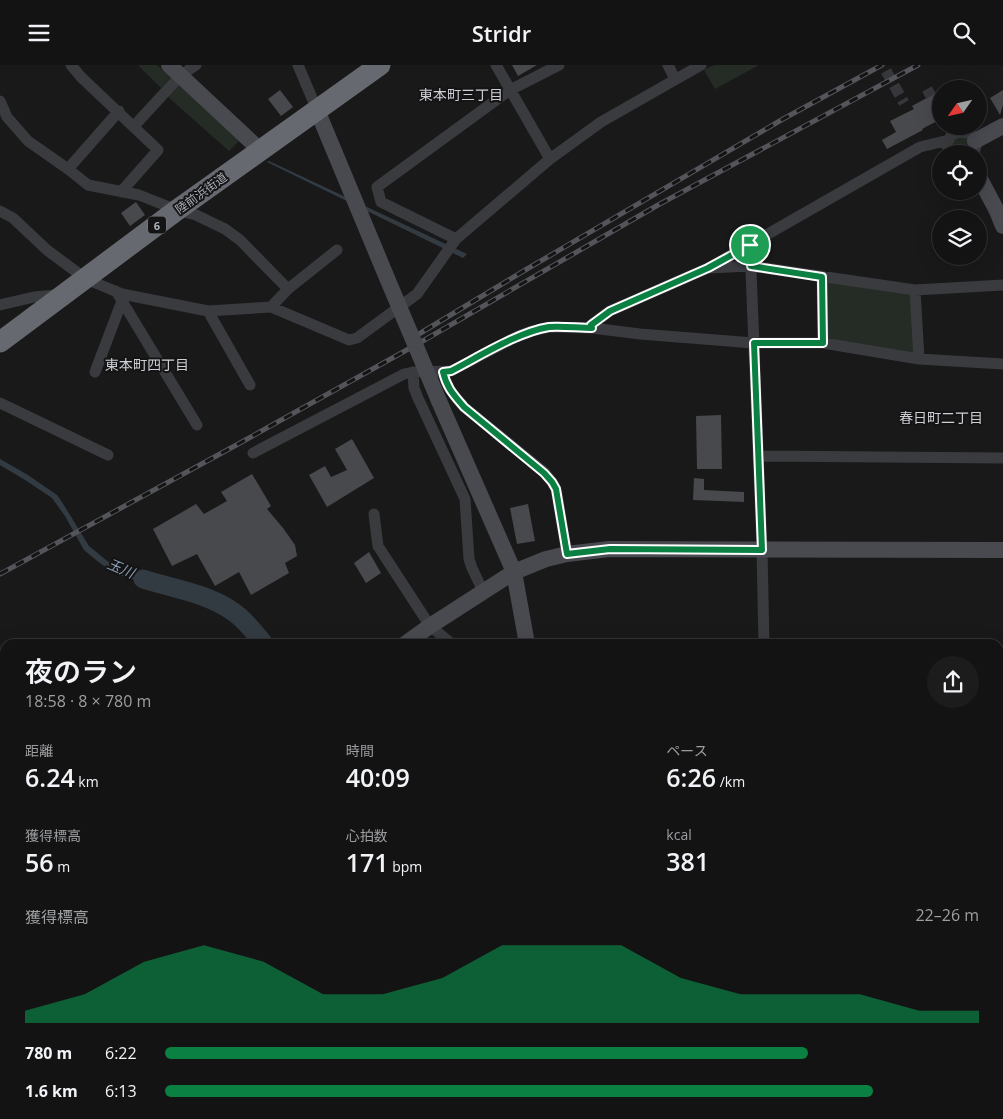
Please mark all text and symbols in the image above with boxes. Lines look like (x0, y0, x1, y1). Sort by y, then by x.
text: Stridr (472, 18, 531, 48)
icon: menu (25, 19, 53, 47)
icon: search (950, 19, 978, 47)
north arrow (932, 80, 988, 135)
map controls (932, 80, 987, 265)
district label: 東本町三丁目 (419, 85, 503, 104)
button: locate (932, 145, 987, 200)
street label: 陸前浜街道 (172, 168, 230, 218)
button: layers (932, 210, 987, 265)
road number: 6 (148, 217, 166, 233)
pin (729, 224, 771, 266)
icon: arrive (736, 231, 764, 259)
district label: 東本町四丁目 (105, 355, 189, 374)
district label: 春日町二丁目 (899, 408, 983, 427)
water label: 玉川 (104, 554, 139, 583)
text: 夜のラン (25, 652, 137, 690)
button: share (927, 656, 979, 708)
text: 18:58 · 8 × 780 m (25, 690, 151, 712)
text: 距離 (25, 741, 53, 760)
text: 時間 (346, 741, 374, 760)
text: ペース (666, 741, 708, 760)
text: 6.24 (25, 760, 75, 794)
text: 40:09 (346, 760, 410, 794)
text: 6:26 (666, 760, 716, 794)
text: km (75, 772, 99, 791)
text: /km (716, 772, 745, 791)
text: kcal (666, 825, 692, 844)
text: 獲得標高 (25, 826, 81, 845)
text: 心拍数 (346, 826, 388, 845)
text: 381 (666, 844, 709, 878)
text: 56 (25, 845, 54, 879)
text: 171 (346, 845, 389, 879)
text: m (54, 857, 70, 876)
text: bpm (389, 857, 422, 876)
text: 22–26 m (915, 904, 979, 926)
text: 獲得標高 (25, 906, 89, 928)
text: 780 m (25, 1042, 72, 1064)
text: 6:22 (105, 1042, 137, 1064)
text: 1.6 km (25, 1080, 78, 1102)
text: 6:13 (105, 1080, 137, 1102)

